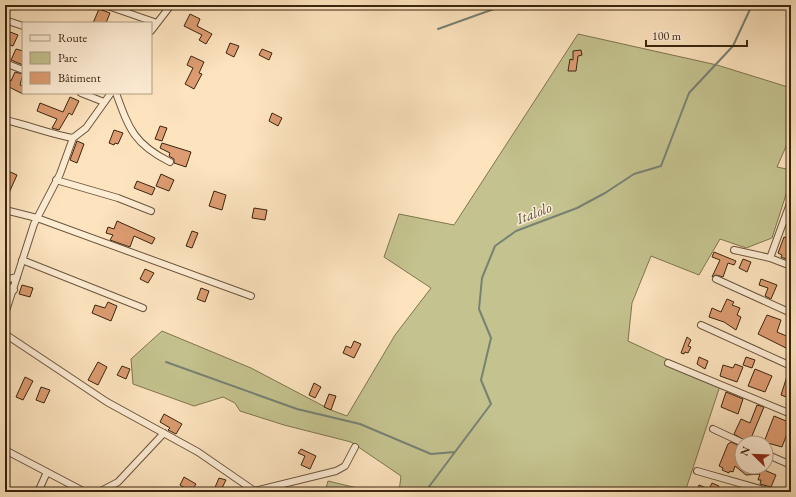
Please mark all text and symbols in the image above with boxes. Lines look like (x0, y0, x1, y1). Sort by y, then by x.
legend (22, 22, 152, 94)
scale bar (646, 22, 747, 48)
text: 100 m (652, 28, 682, 44)
text: Route (58, 30, 88, 46)
text: Parc (58, 50, 78, 66)
text: Bâtiment (58, 70, 101, 86)
water label: Italolo (512, 197, 555, 228)
north arrow (734, 435, 774, 475)
text: N (737, 444, 753, 458)

